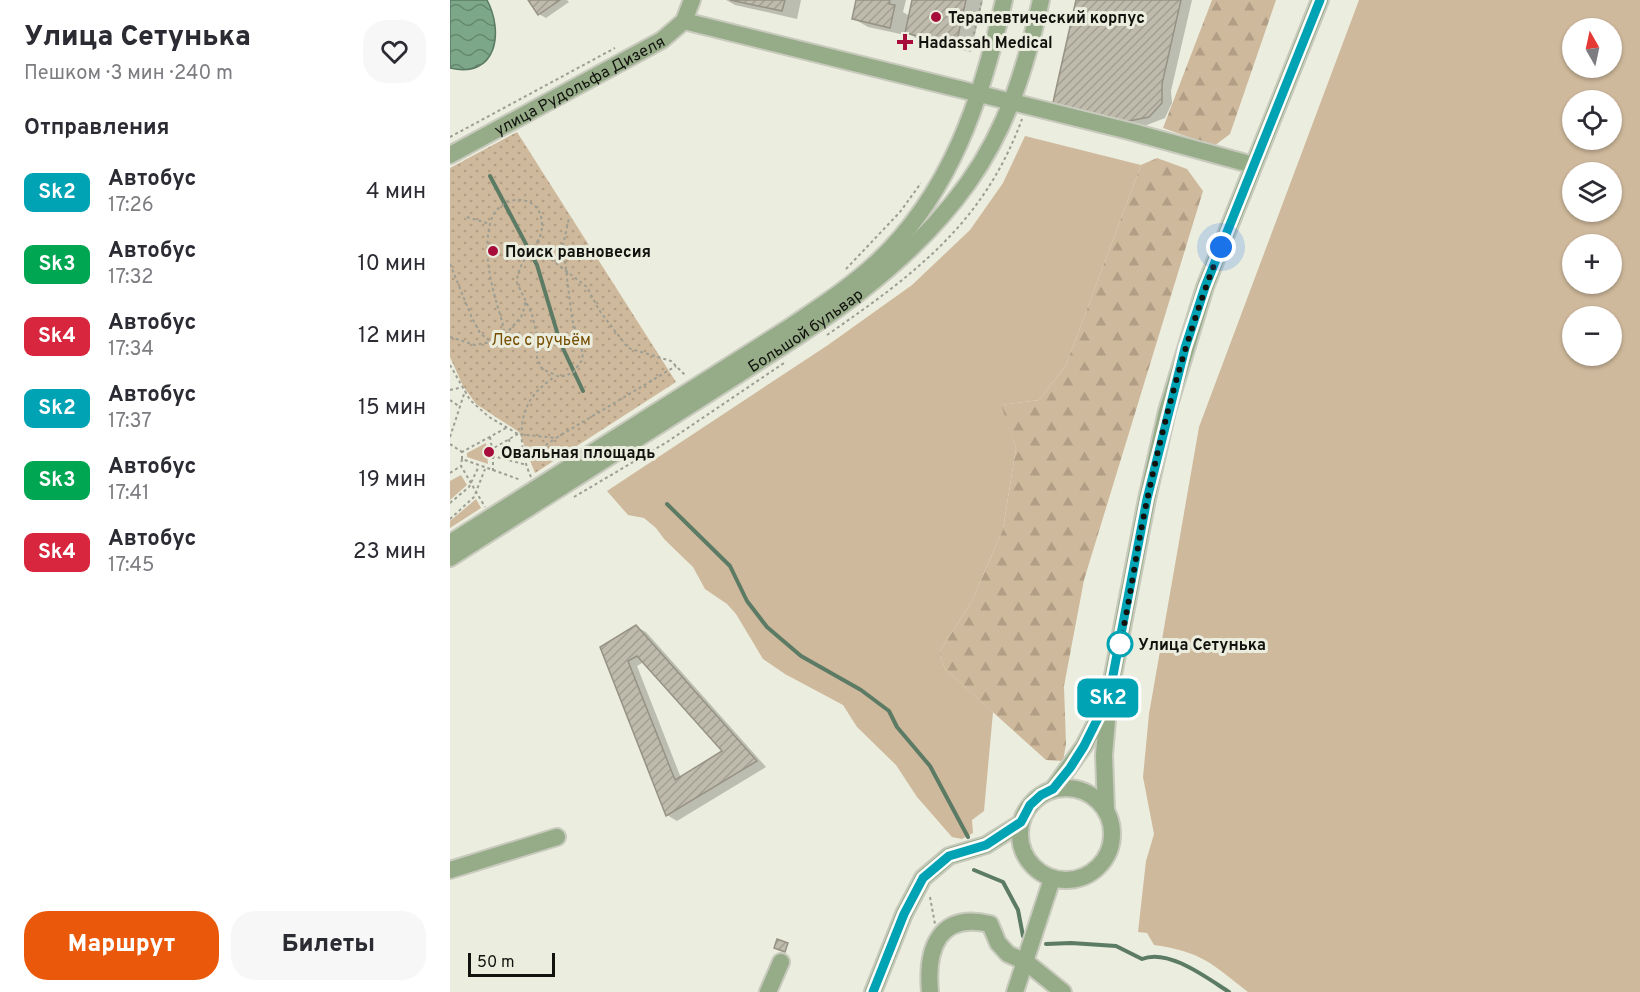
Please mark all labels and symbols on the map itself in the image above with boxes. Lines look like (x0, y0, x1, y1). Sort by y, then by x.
place label: Терапевтический корпус (948, 9, 1145, 29)
marker: Терапевтический корпус (929, 10, 943, 24)
north arrow (1562, 18, 1622, 78)
street label: улица Рудольфа Дизеля (491, 32, 669, 141)
marker: Hadassah Medical (896, 33, 914, 51)
place label: Hadassah Medical (918, 34, 1053, 54)
your location (1206, 232, 1236, 262)
place label: Поиск равновесия (505, 243, 651, 263)
marker: Поиск равновесия (486, 244, 500, 258)
street label: Большой бульвар (745, 285, 868, 378)
park label: Лес с ручьём (491, 331, 591, 351)
place label: Овальная площадь (501, 444, 655, 464)
marker: Овальная площадь (482, 445, 496, 459)
marker: Улица Сетунька (1107, 631, 1133, 657)
place label: Улица Сетунька (1138, 636, 1266, 656)
line badge: Sk2 (1074, 678, 1142, 718)
scale bar (468, 950, 555, 978)

